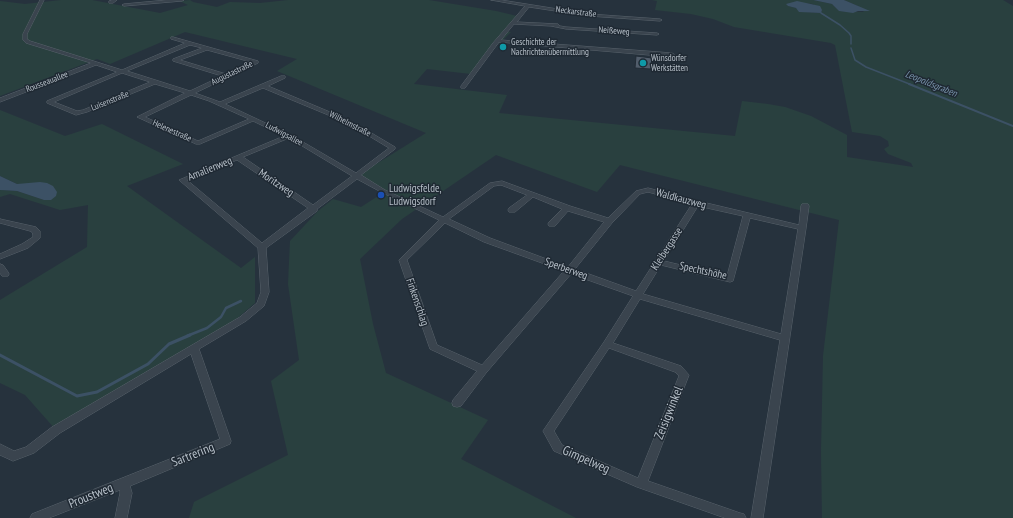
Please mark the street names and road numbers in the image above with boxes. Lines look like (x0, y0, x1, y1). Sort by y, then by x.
street label: Neckarstraße (555, 4, 597, 20)
street label: Neißeweg (598, 25, 630, 37)
street label: Augustastraße (210, 58, 254, 88)
street label: Rousseauallee (24, 69, 70, 95)
street label: Luisenstraße (89, 89, 131, 113)
street label: Wilhelmstraße (327, 109, 373, 139)
street label: Helenestraße (151, 118, 193, 144)
street label: Ludwigsallee (263, 120, 305, 148)
street label: Amalienweg (186, 154, 234, 184)
street label: Moritzweg (256, 166, 296, 200)
street label: Waldkauzweg (654, 186, 708, 212)
street label: Kleibergasse (648, 225, 686, 273)
street label: Sperberweg (543, 255, 589, 283)
street label: Spechtshöhe (678, 260, 728, 282)
street label: Finkenschlag (403, 276, 431, 328)
street label: Zeisigwinkel (651, 384, 687, 442)
street label: Sartrering (169, 439, 217, 471)
street label: Gimpelweg (560, 443, 612, 477)
street label: Proustweg (66, 480, 116, 512)

